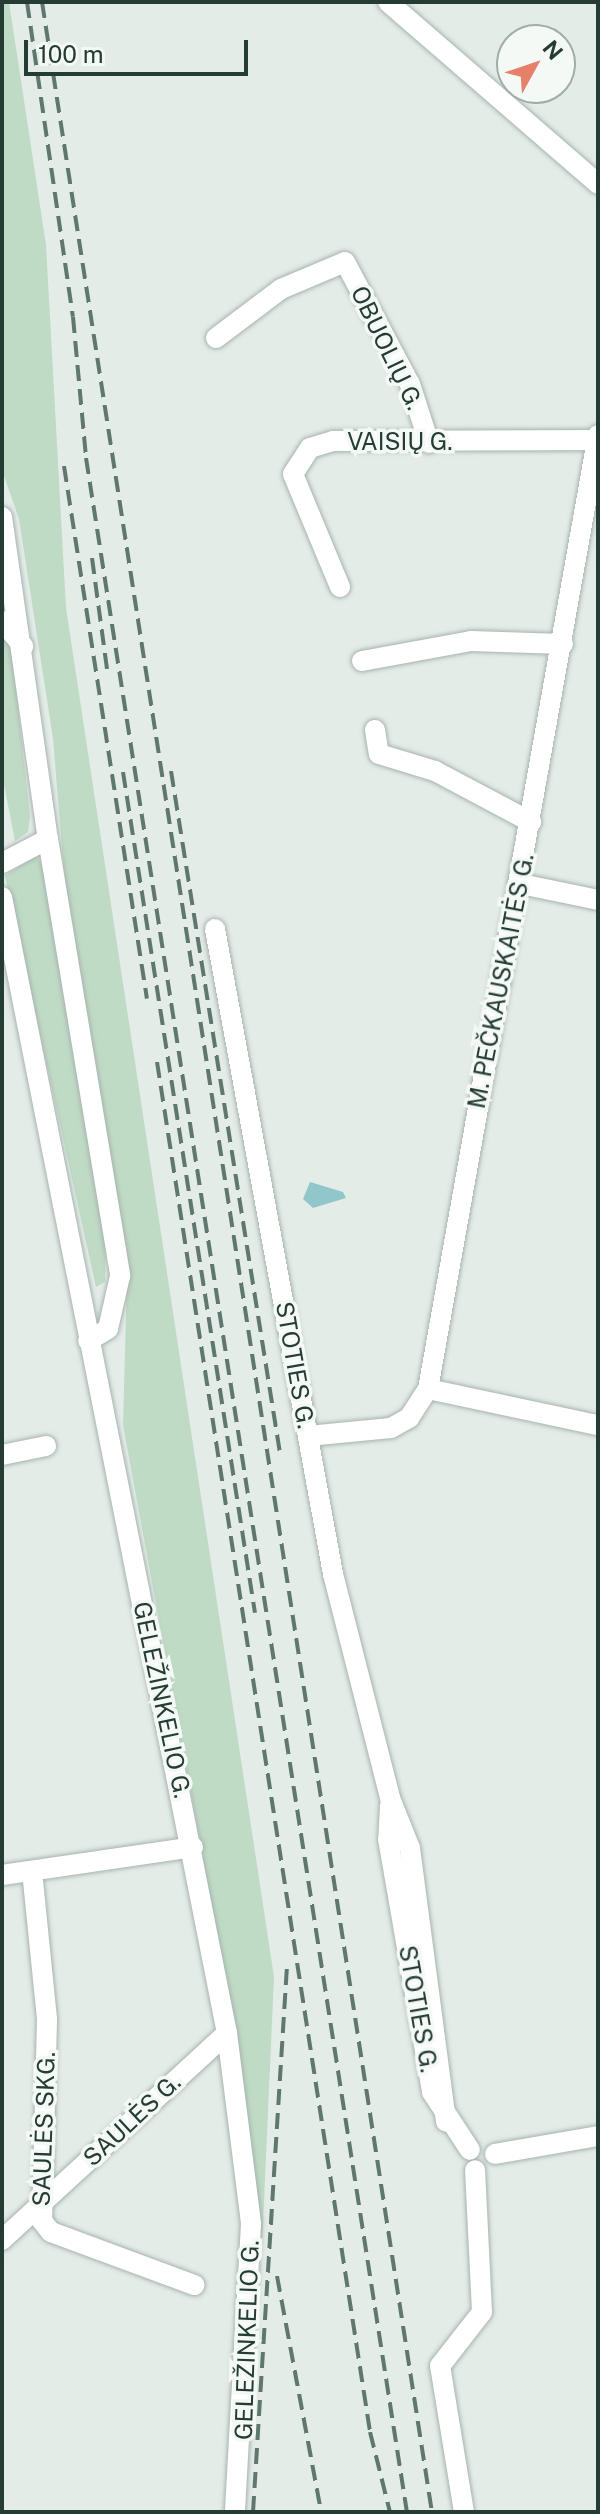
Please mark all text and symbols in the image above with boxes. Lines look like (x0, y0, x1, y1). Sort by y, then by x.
scale bar (28, 24, 252, 74)
north arrow (496, 24, 576, 104)
text: N (537, 35, 568, 65)
text: 100 m (38, 40, 104, 68)
street label: OBUOLIŲ G. (345, 281, 429, 415)
street label: VAISIŲ G. (347, 428, 453, 456)
street label: M. PEČKAUSKAITĖS G. (462, 851, 540, 1111)
street label: STOTIES G. (270, 1299, 320, 1431)
street label: GELEŽINKELIO G. (127, 1599, 197, 1801)
street label: STOTIES G. (393, 1943, 443, 2075)
street label: SAULĖS SKG. (27, 2051, 61, 2207)
street label: SAULĖS G. (77, 2068, 187, 2172)
street label: GELEŽINKELIO G. (229, 2240, 265, 2440)

